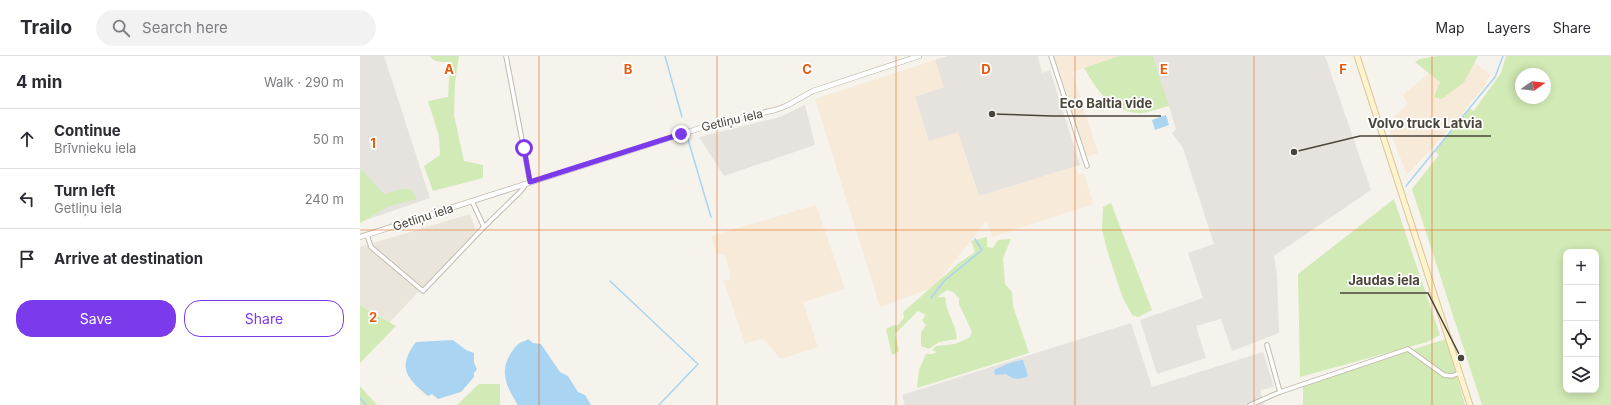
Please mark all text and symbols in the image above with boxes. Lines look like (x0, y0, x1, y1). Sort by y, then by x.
search box (96, 10, 376, 46)
text: Trailo (20, 16, 72, 39)
icon: search (110, 17, 132, 39)
text: Search here (142, 18, 228, 37)
text: Map (1436, 19, 1465, 36)
text: Layers (1487, 19, 1531, 36)
text: Share (1553, 19, 1591, 36)
text: A (444, 61, 454, 77)
text: B (624, 61, 633, 77)
text: C (802, 61, 812, 77)
text: D (981, 61, 991, 77)
text: E (1160, 61, 1168, 77)
text: F (1339, 61, 1347, 77)
north arrow (1515, 68, 1551, 104)
text: 4 min (16, 72, 62, 92)
text: Walk · 290 m (264, 74, 344, 90)
callout: Eco Baltia vide (1052, 91, 1161, 116)
text: Eco Baltia vide (1060, 95, 1153, 111)
street label: Getliņu iela (700, 106, 764, 134)
callout: Volvo truck Latvia (1360, 111, 1491, 136)
text: Volvo truck Latvia (1368, 115, 1482, 131)
text: Continue (54, 121, 121, 140)
route end (672, 125, 690, 143)
icon: ahead (16, 128, 38, 150)
text: 50 m (313, 131, 344, 147)
text: 1 (370, 135, 376, 151)
route start (515, 139, 533, 157)
text: Brīvnieku iela (54, 140, 136, 156)
text: Turn left (54, 181, 115, 200)
icon: left (16, 188, 38, 210)
text: 240 m (305, 191, 344, 207)
text: Getliņu iela (54, 200, 122, 216)
street label: Getliņu iela (391, 200, 455, 234)
icon: arrive (16, 248, 38, 270)
text: Arrive at destination (54, 249, 203, 268)
map controls (1563, 249, 1599, 393)
button: + (1563, 249, 1599, 285)
callout: Jaudas iela (1340, 268, 1428, 293)
text: Jaudas iela (1348, 272, 1420, 288)
button: − (1563, 285, 1599, 321)
button: Save (16, 300, 176, 337)
button: Share (184, 300, 344, 337)
text: 2 (369, 309, 377, 325)
button: locate (1563, 321, 1599, 357)
button: layers (1563, 357, 1599, 393)

